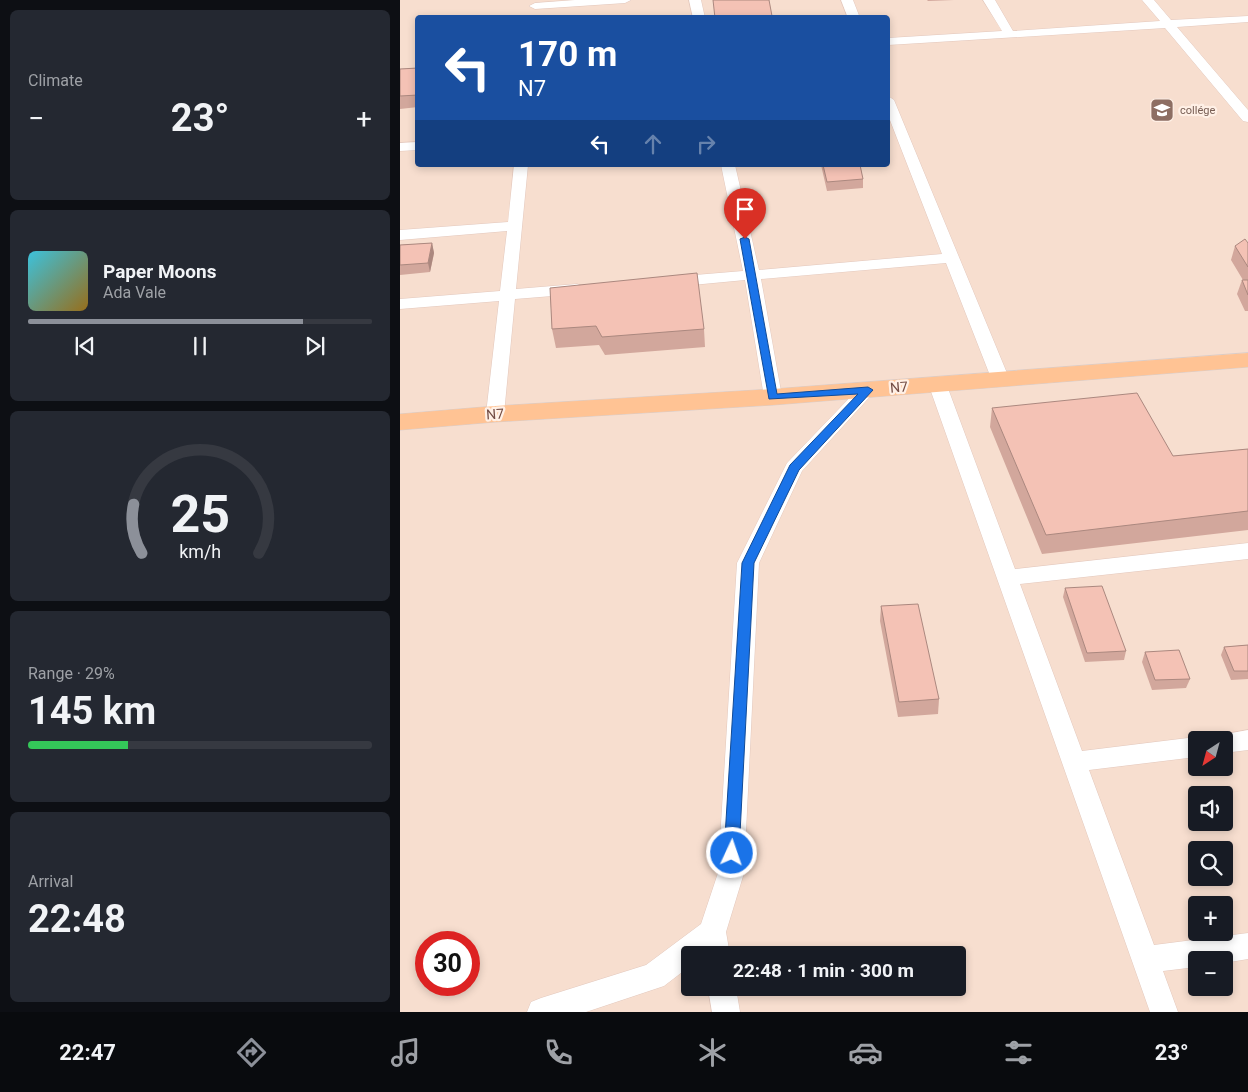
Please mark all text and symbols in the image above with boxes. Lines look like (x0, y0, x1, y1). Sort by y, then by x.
text: 170 m (518, 34, 617, 75)
icon: left (435, 35, 500, 100)
text: Climate (28, 71, 83, 90)
text: N7 (518, 76, 546, 101)
text: 23° (171, 96, 229, 140)
school or university icon: collége (1149, 97, 1175, 123)
text: − (28, 102, 44, 135)
text: + (356, 102, 372, 135)
place label: collége (1180, 104, 1215, 117)
icon: left (586, 130, 614, 158)
icon: ahead (639, 130, 667, 158)
icon: right (692, 130, 720, 158)
pin (724, 188, 766, 239)
icon: arrive (731, 195, 759, 223)
text: Paper Moons (103, 260, 216, 283)
text: Ada Vale (103, 283, 166, 302)
icon: previous (71, 332, 99, 360)
icon: pause (186, 332, 214, 360)
icon: next (301, 332, 329, 360)
street label: N7 (889, 378, 909, 396)
street label: N7 (486, 405, 505, 423)
text: 25 (170, 484, 230, 545)
text: km/h (179, 541, 221, 562)
text: Range · 29% (28, 664, 115, 683)
text: 145 km (28, 689, 156, 733)
north arrow (1188, 731, 1232, 776)
map controls (1188, 731, 1233, 996)
button: sound (1188, 786, 1233, 831)
position arrow (705, 826, 757, 878)
button: search (1188, 841, 1233, 886)
text: Arrival (28, 872, 73, 891)
button: + (1188, 896, 1233, 941)
text: 22:48 (28, 897, 126, 941)
speed limit sign: 30 (415, 931, 480, 996)
button: − (1188, 951, 1233, 996)
text: 22:48 · 1 min · 300 m (733, 959, 914, 982)
icon: directions (234, 1035, 269, 1070)
icon: music (388, 1035, 423, 1070)
icon: phone (541, 1035, 576, 1070)
icon: climate (695, 1035, 730, 1070)
icon: car (848, 1035, 883, 1070)
icon: filters (1001, 1035, 1036, 1070)
text: 22:47 (59, 1040, 116, 1065)
text: 23° (1155, 1040, 1189, 1065)

